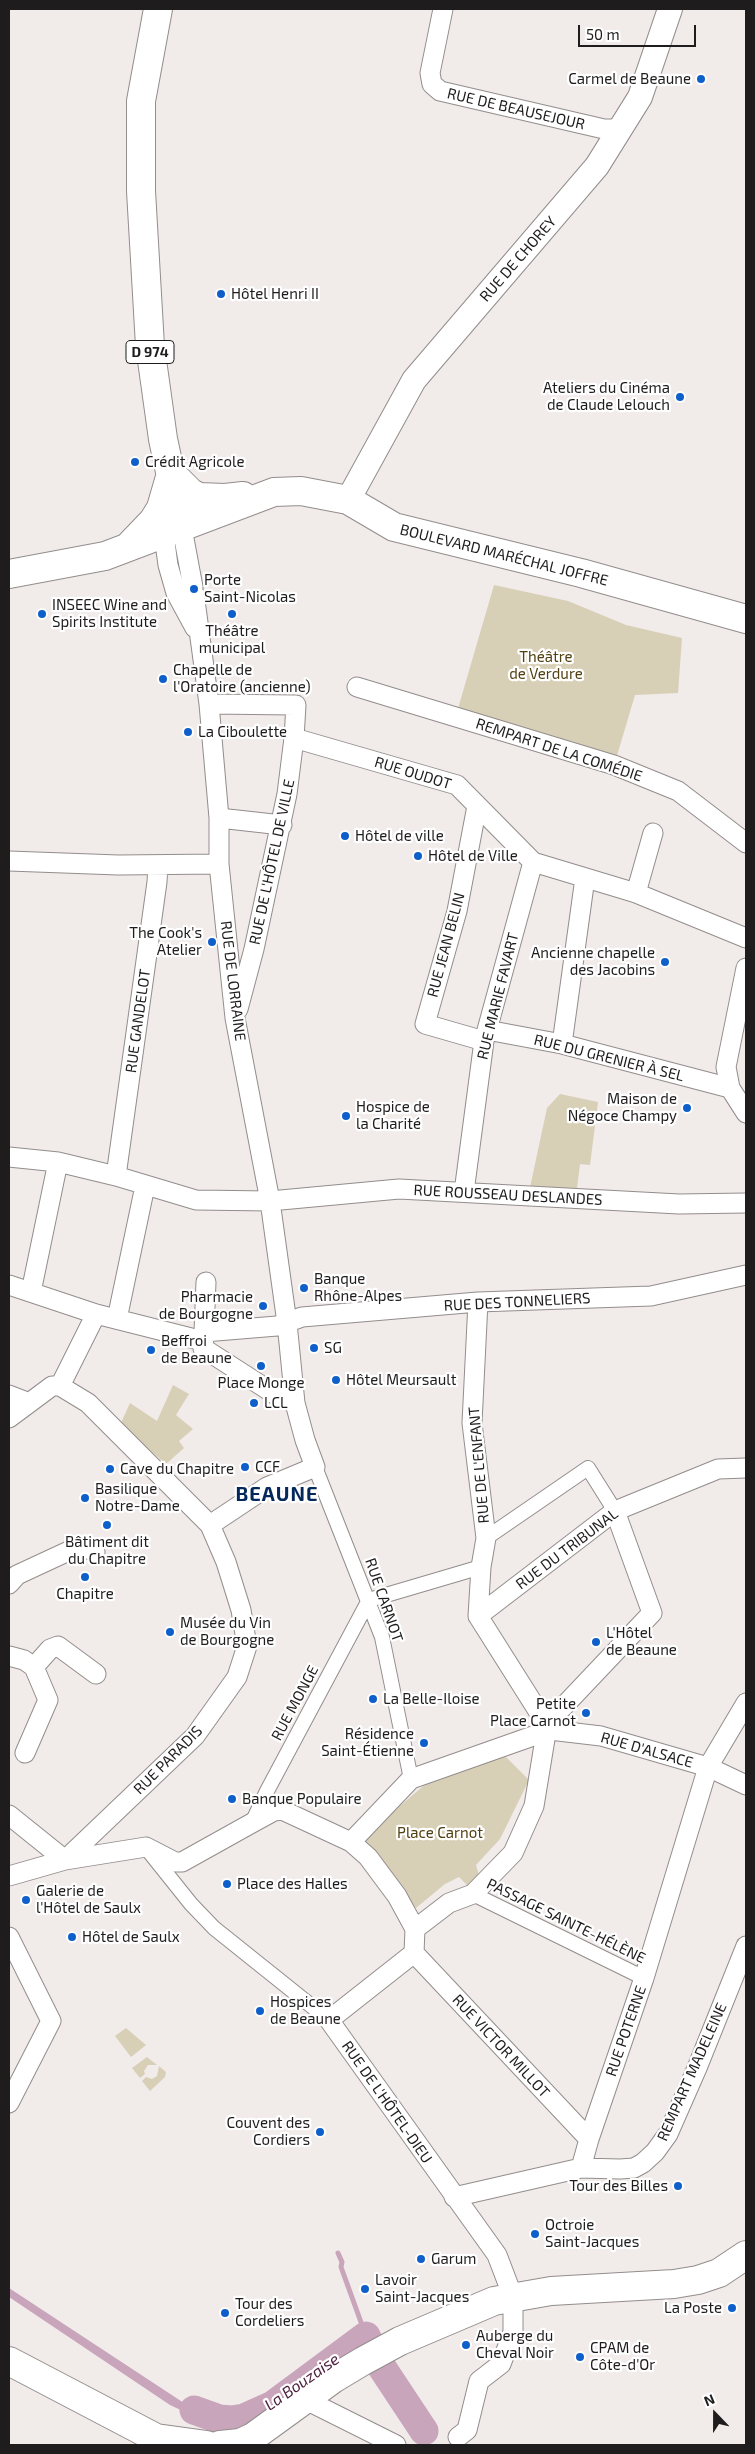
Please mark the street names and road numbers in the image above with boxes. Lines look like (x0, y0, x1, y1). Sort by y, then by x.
street label: RUE DE BEAUSEJOUR (445, 84, 587, 134)
street label: RUE DE CHOREY (476, 213, 560, 305)
road number: D 974 (126, 341, 174, 364)
street label: BOULEVARD MARÉCHAL JOFFRE (398, 520, 610, 590)
street label: REMPART DE LA COMÉDIE (473, 715, 645, 785)
street label: RUE OUDOT (372, 753, 454, 793)
street label: RUE DE L'HÔTEL DE VILLE (246, 778, 298, 946)
street label: RUE JEAN BELIN (423, 891, 469, 999)
street label: RUE DE LORRAINE (217, 920, 249, 1042)
street label: RUE MARIE FAVART (474, 931, 522, 1061)
street label: RUE GANDELOT (122, 968, 154, 1074)
street label: RUE DU GRENIER À SEL (532, 1031, 686, 1085)
street label: RUE ROUSSEAU DESLANDES (413, 1181, 603, 1209)
street label: RUE DES TONNELIERS (443, 1289, 591, 1315)
street label: RUE DE L'ENFANT (465, 1406, 493, 1524)
street label: RUE DU TRIBUNAL (512, 1505, 622, 1593)
street label: RUE CARNOT (361, 1556, 407, 1644)
street label: RUE MONGE (268, 1662, 322, 1744)
street label: RUE PARADIS (130, 1722, 206, 1798)
street label: RUE D'ALSACE (599, 1728, 695, 1772)
street label: PASSAGE SAINTE-HÉLÈNE (484, 1875, 648, 1967)
street label: RUE POTERNE (602, 1983, 650, 2079)
street label: RUE VICTOR MILLOT (449, 1991, 553, 2101)
street label: REMPART MADELEINE (653, 2000, 731, 2144)
street label: RUE DE L'HÔTEL-DIEU (338, 2037, 436, 2167)

